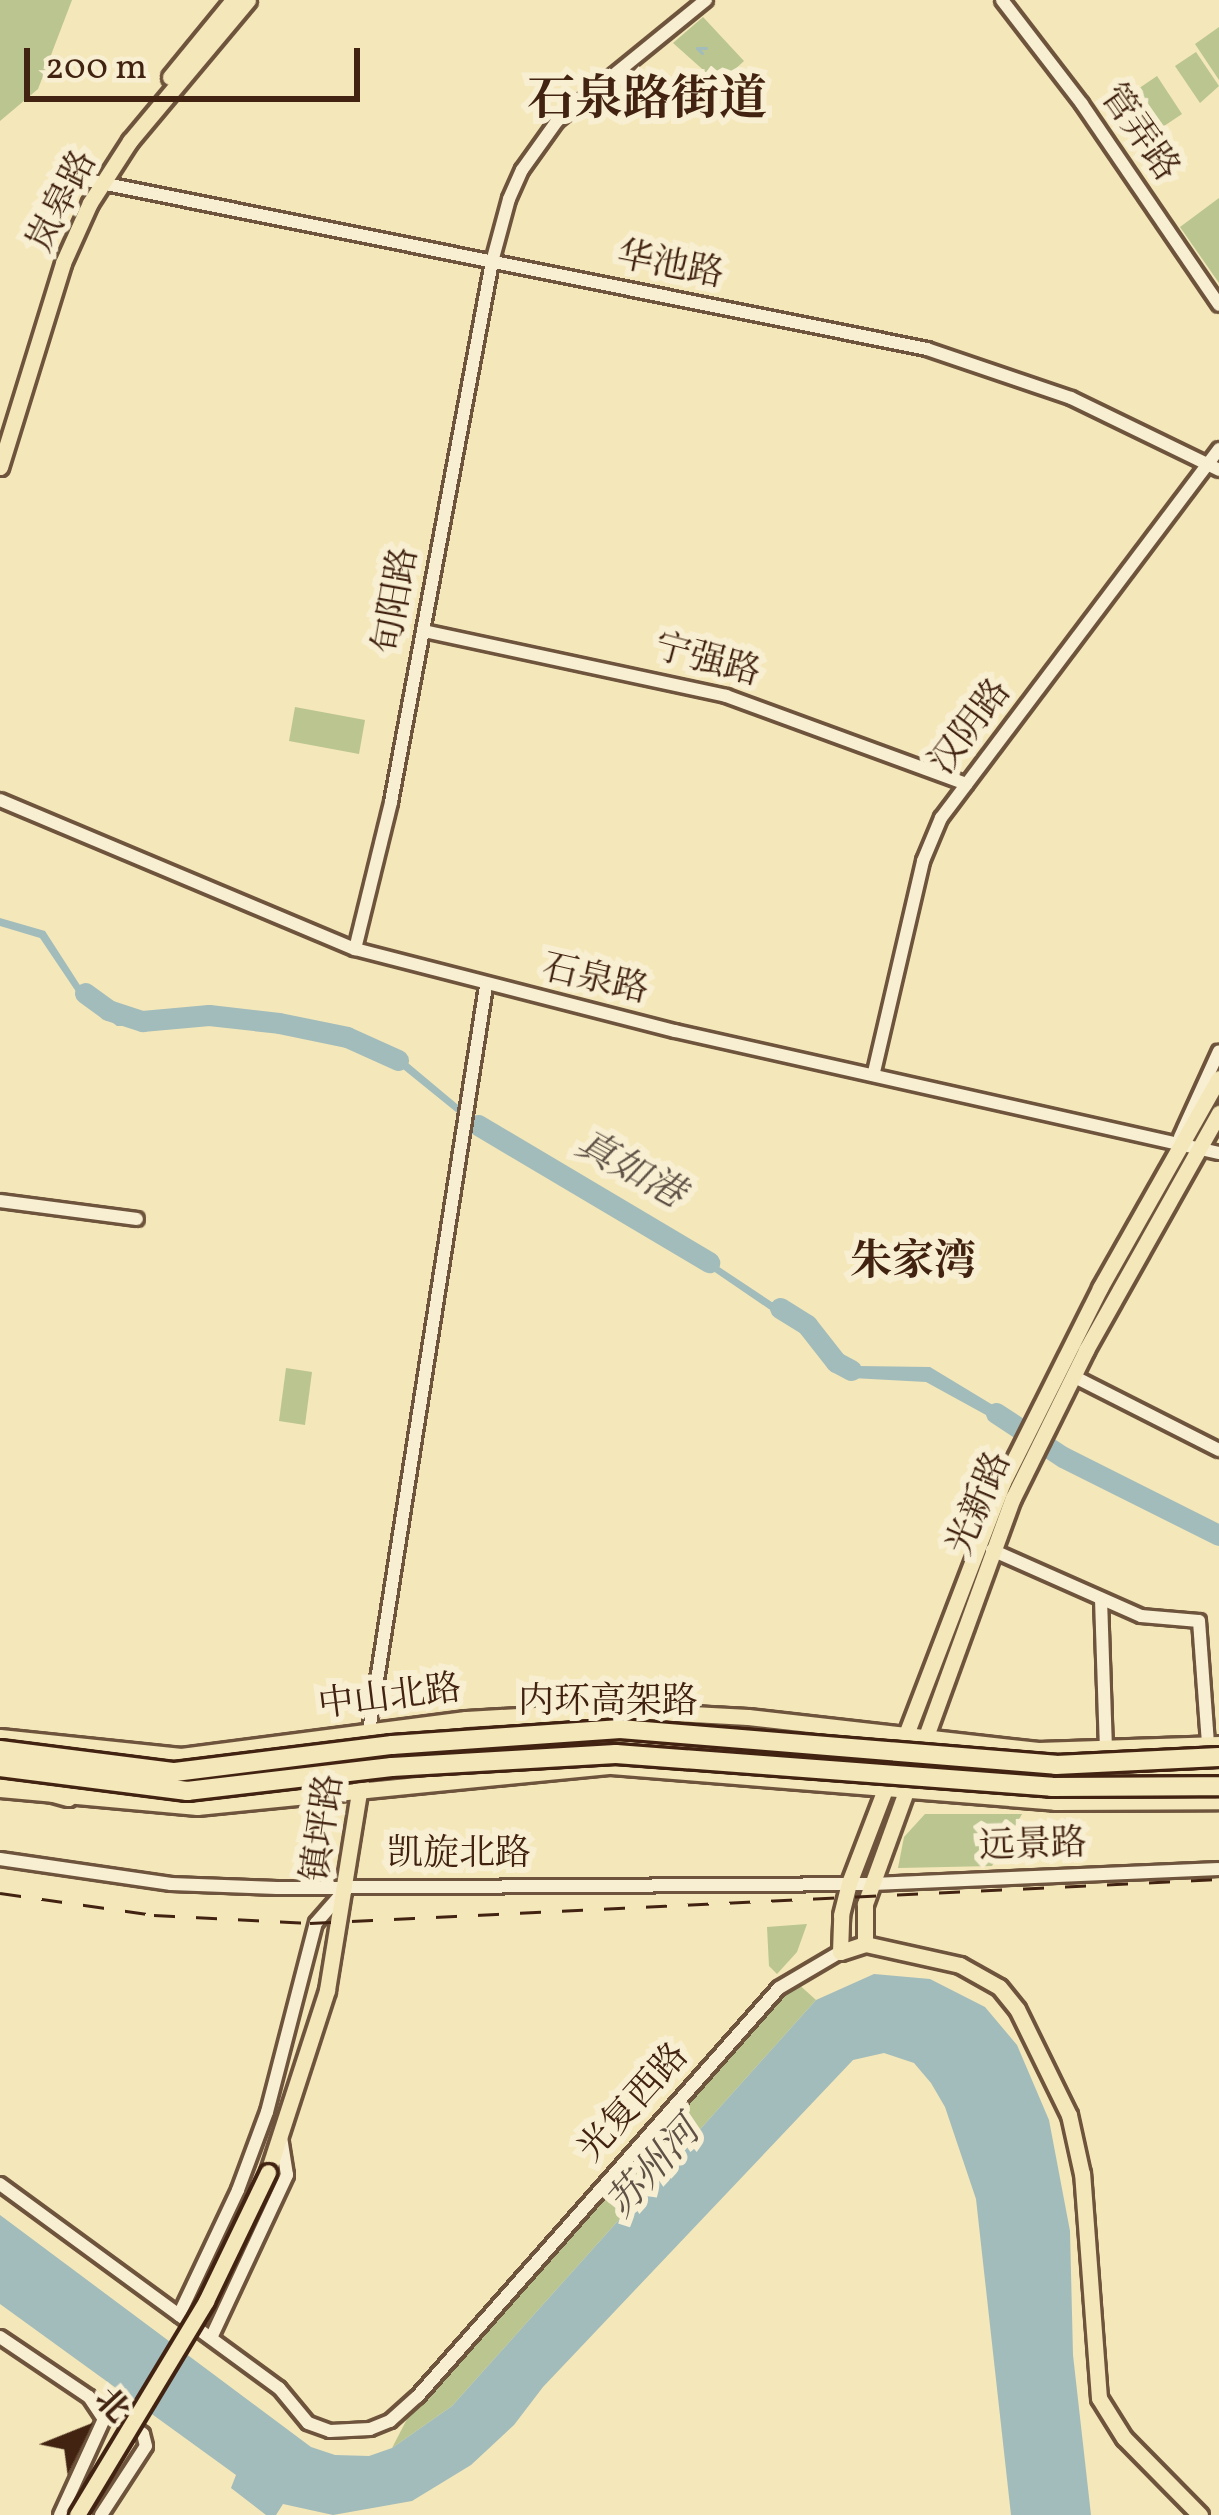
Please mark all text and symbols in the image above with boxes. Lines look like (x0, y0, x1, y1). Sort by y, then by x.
scale bar (30, 24, 366, 98)
text: 200 m (45, 44, 147, 94)
district label: 石泉路街道 (527, 73, 767, 131)
street label: 管弄路 (1089, 77, 1187, 191)
street label: 岚皋路 (20, 144, 108, 260)
street label: 华池路 (613, 235, 727, 299)
street label: 旬阳路 (367, 544, 429, 658)
street label: 宁强路 (649, 627, 765, 697)
street label: 汉阴路 (922, 672, 1022, 784)
street label: 石泉路 (538, 948, 652, 1014)
water label: 真如港 (566, 1122, 692, 1220)
district label: 朱家湾 (850, 1239, 976, 1289)
street label: 光新路 (940, 1446, 1022, 1562)
street label: 中山北路 (316, 1669, 464, 1729)
street label: 内环高架路 (518, 1682, 698, 1726)
street label: 镇坪路 (296, 1772, 354, 1884)
street label: 远景路 (978, 1824, 1088, 1870)
street label: 凯旋北路 (387, 1834, 531, 1878)
street label: 光复西路 (571, 2036, 699, 2172)
water label: 苏州河 (598, 2110, 712, 2228)
north arrow (24, 2371, 144, 2491)
text: 北 (82, 2379, 138, 2434)

